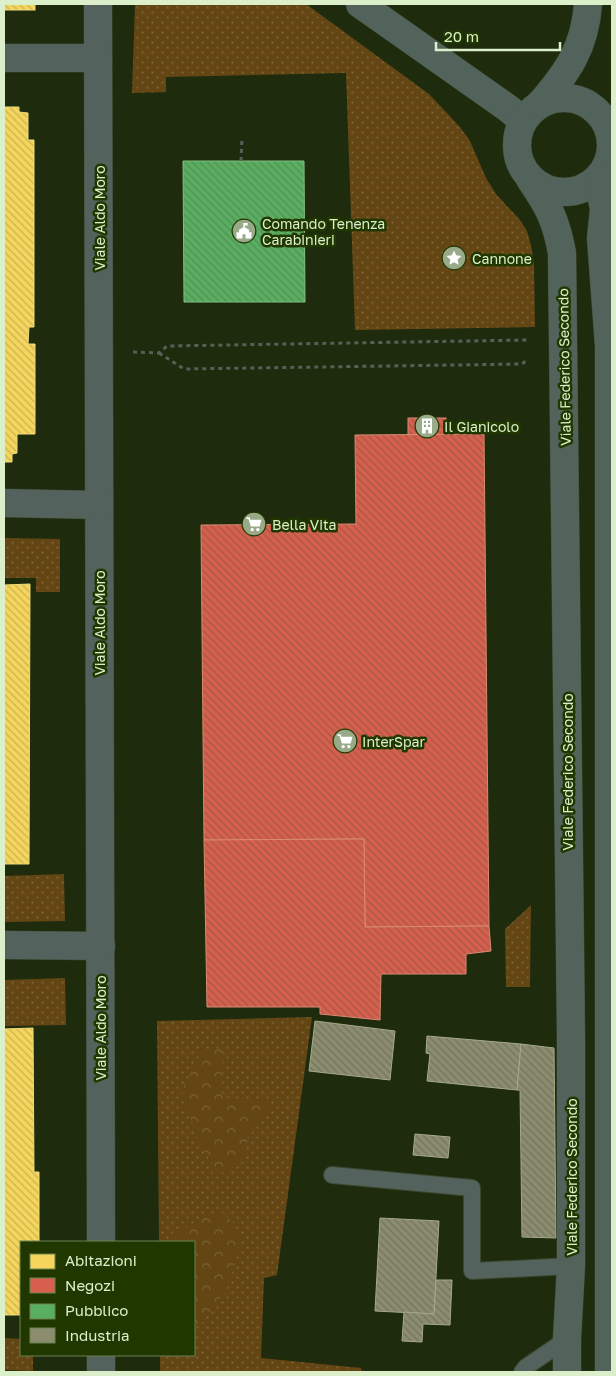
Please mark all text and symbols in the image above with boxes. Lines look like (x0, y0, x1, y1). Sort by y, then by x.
scale bar (436, 20, 560, 52)
text: 20 m (444, 27, 479, 45)
street label: Viale Aldo Moro (91, 165, 108, 271)
place label: Comando Tenenza Carabinieri (262, 215, 385, 248)
public building icon: Comando Tenenza Carabinieri (231, 218, 257, 244)
place icon: Cannone (441, 245, 467, 271)
place label: Cannone (472, 250, 532, 267)
street label: Viale Federico Secondo (554, 288, 574, 446)
building icon: Il Gianicolo (414, 413, 440, 439)
place label: Il Gianicolo (444, 418, 519, 435)
supermarket icon: Bella Vita (241, 511, 267, 537)
place label: Bella Vita (272, 516, 337, 533)
street label: Viale Aldo Moro (91, 570, 108, 676)
street label: Viale Federico Secondo (559, 693, 576, 851)
supermarket icon: InterSpar (332, 728, 358, 754)
place label: InterSpar (362, 733, 426, 750)
street label: Viale Aldo Moro (92, 975, 109, 1081)
street label: Viale Federico Secondo (563, 1098, 580, 1256)
legend (20, 1241, 195, 1356)
text: Abitazioni (65, 1251, 137, 1269)
text: Negozi (65, 1276, 115, 1294)
text: Pubblico (65, 1301, 128, 1319)
text: Industria (65, 1326, 130, 1344)

